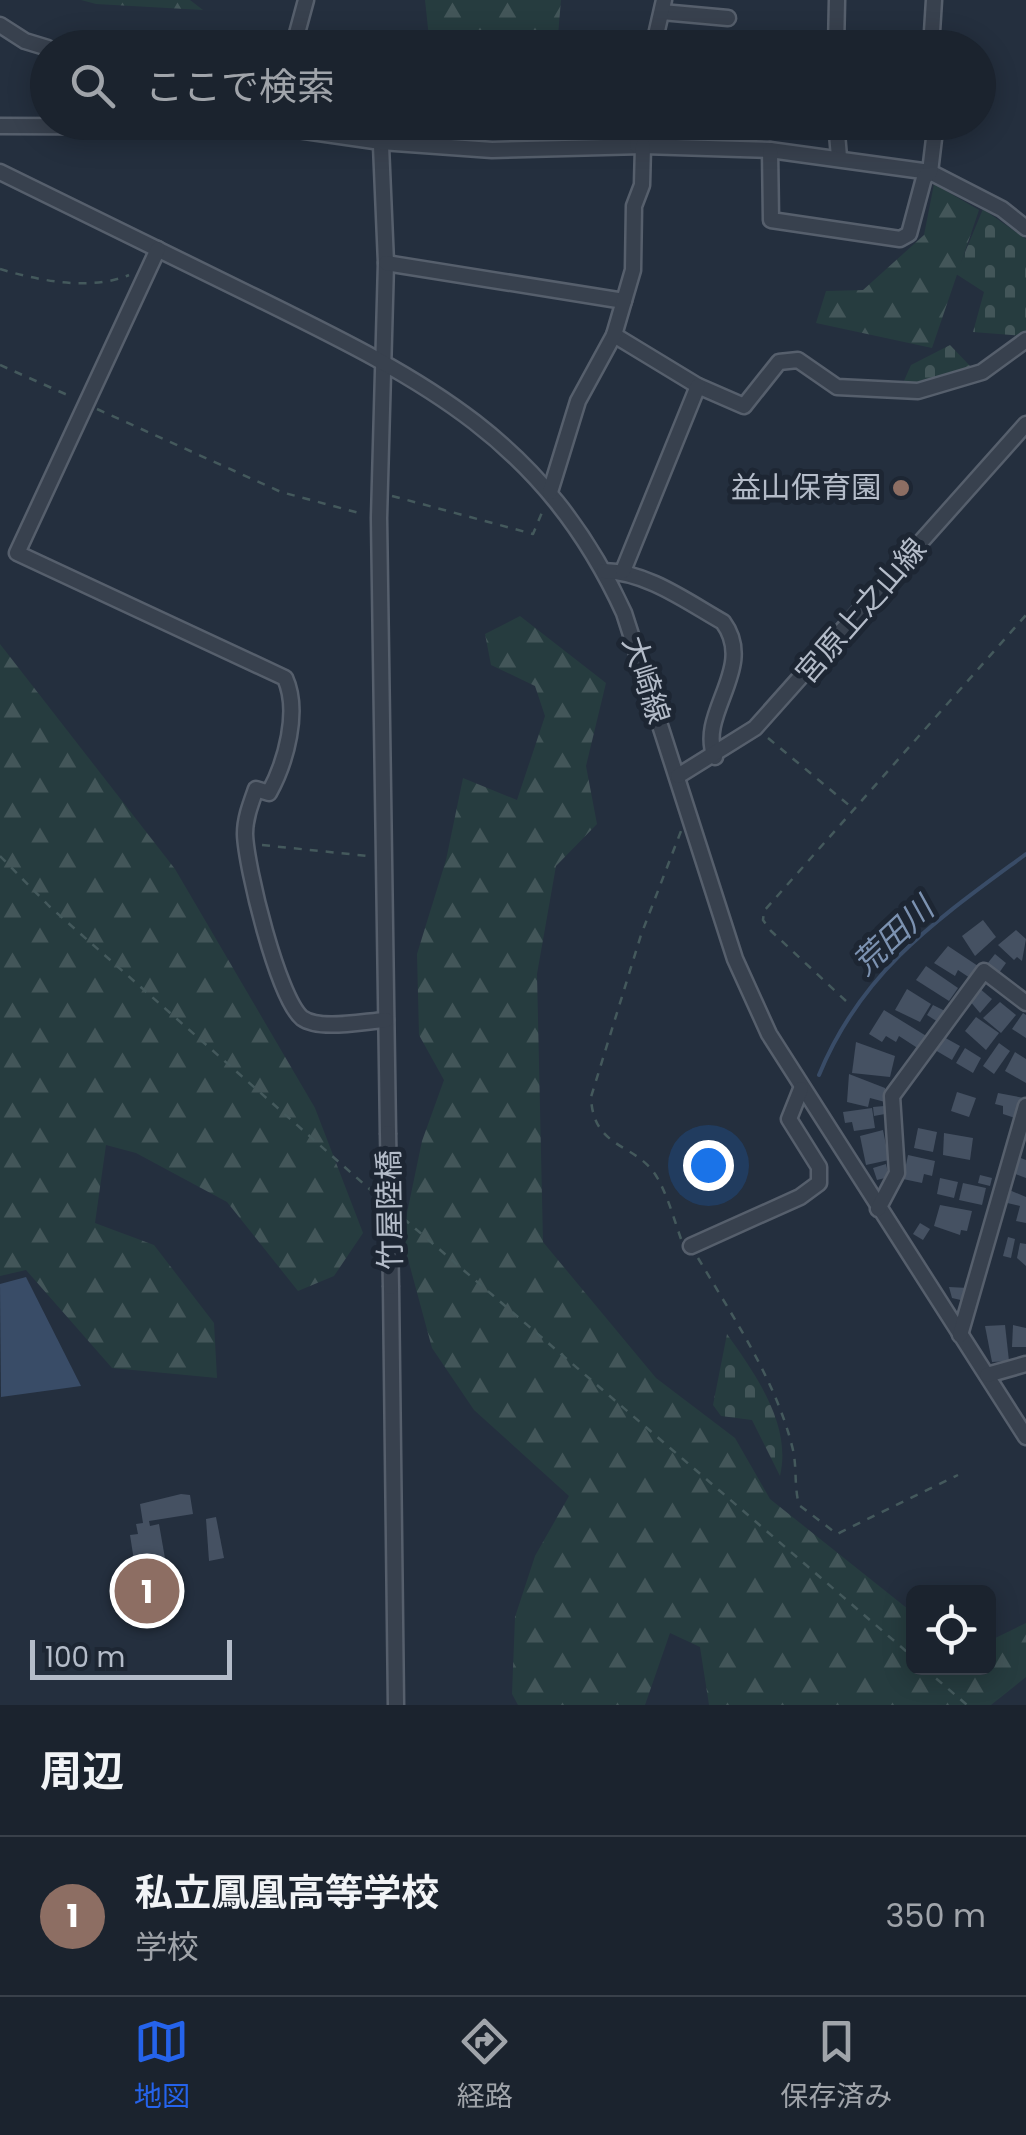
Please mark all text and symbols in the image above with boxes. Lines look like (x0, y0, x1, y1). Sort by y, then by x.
search box (30, 30, 996, 140)
icon: search (65, 58, 120, 113)
text: ここで検索 (145, 60, 335, 113)
place label: 益山保育園 (731, 466, 881, 509)
marker: 益山保育園 (890, 477, 912, 499)
street label: 宮原上之山線 (785, 529, 936, 693)
street label: 大崎線 (612, 630, 681, 729)
water label: 荒田川 (842, 884, 945, 985)
your location (683, 1140, 734, 1191)
street label: 竹屋陸橋 (367, 1150, 412, 1270)
pin: 1 (114, 1554, 180, 1628)
map controls (906, 1585, 996, 1675)
button: locate (906, 1585, 996, 1675)
scale bar (30, 1635, 232, 1680)
text: 100 m (45, 1638, 125, 1677)
text: 周辺 (40, 1742, 124, 1801)
text: 私立鳳凰高等学校 (135, 1866, 439, 1919)
text: 1 (66, 1893, 79, 1938)
text: 350 m (885, 1893, 986, 1938)
text: 学校 (135, 1924, 199, 1969)
tab: 地図 (134, 2014, 190, 2118)
tab: 経路 (457, 2014, 513, 2118)
tab: 保存済み (780, 2014, 892, 2118)

